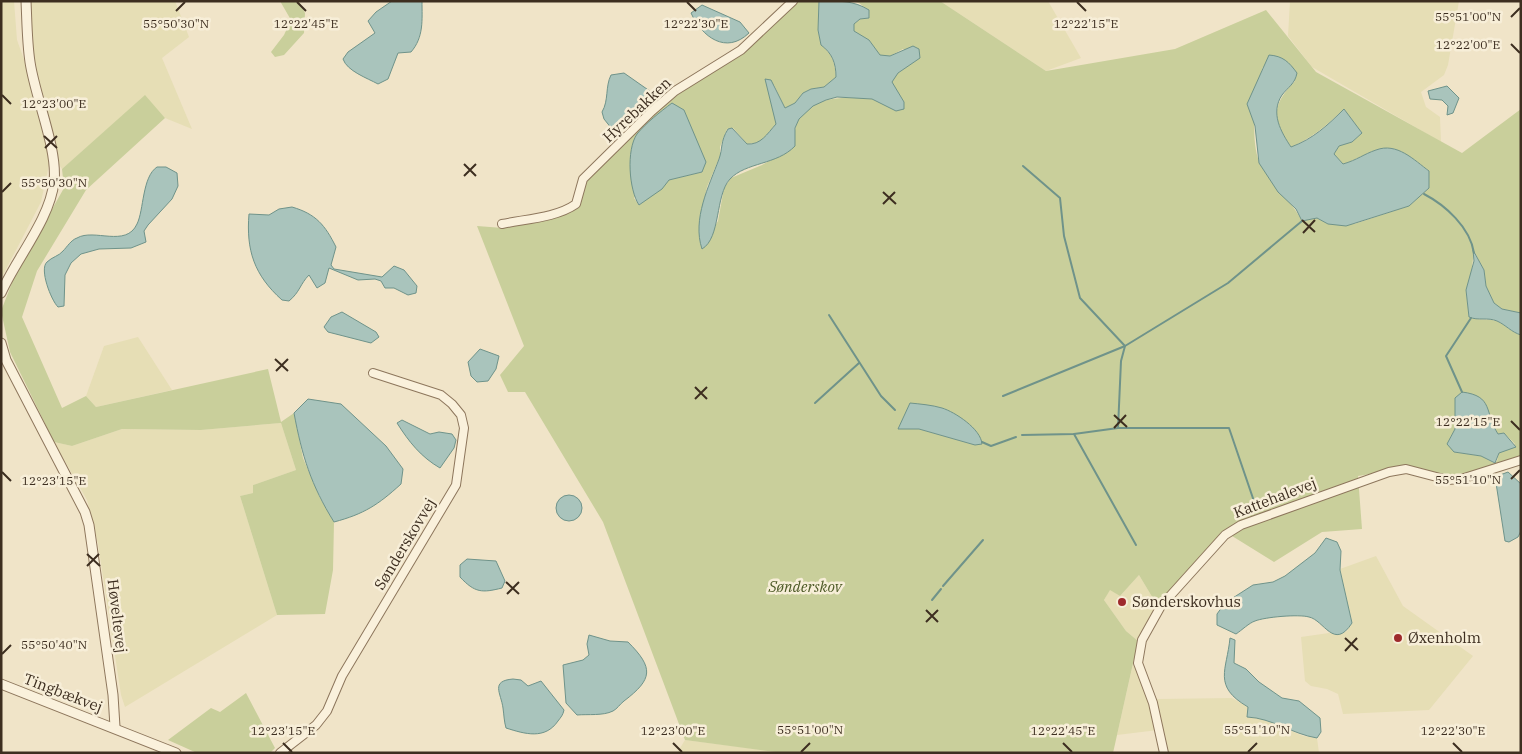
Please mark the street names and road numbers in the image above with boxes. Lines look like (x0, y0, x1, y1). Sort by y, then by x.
street label: Hyrebakken (598, 73, 675, 146)
street label: Kattehalevej (1231, 473, 1319, 522)
street label: Sønderskovvej (370, 494, 439, 593)
street label: Høveltevej (104, 578, 131, 654)
street label: Tingbækvej (21, 669, 105, 716)

